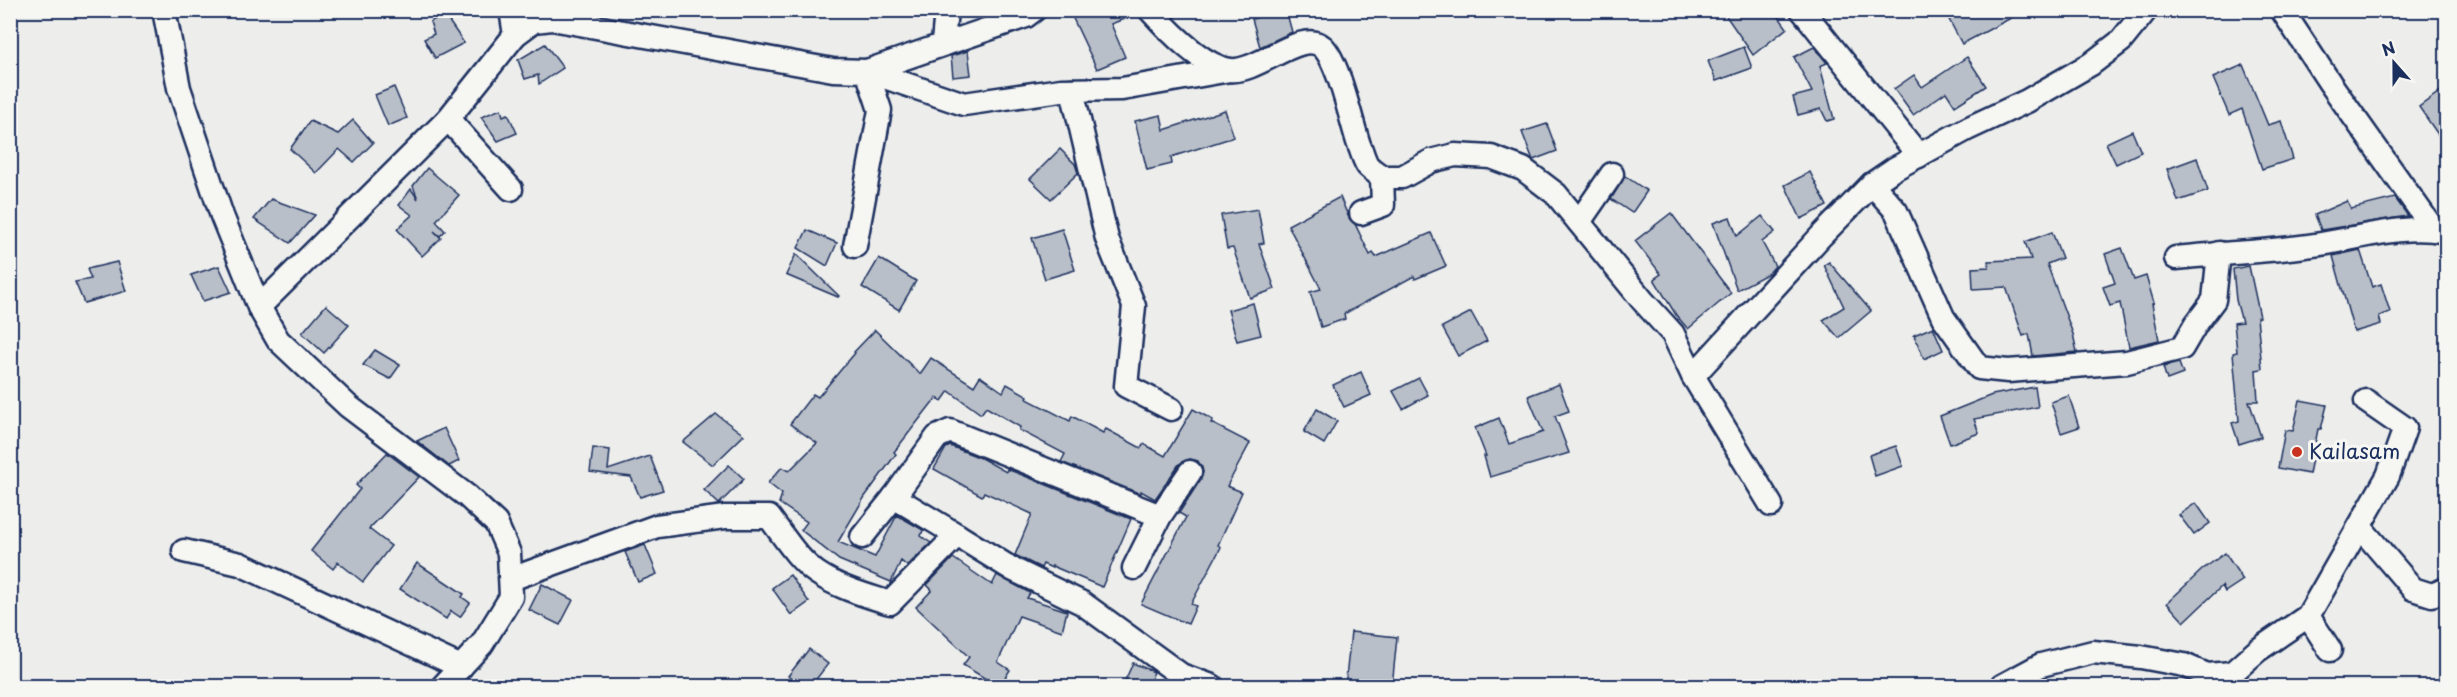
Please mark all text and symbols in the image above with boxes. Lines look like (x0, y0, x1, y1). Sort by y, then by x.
north arrow (2364, 33, 2424, 93)
text: N (2378, 35, 2398, 62)
place label: Kailasam (2309, 434, 2400, 466)
marker: Kailasam (2290, 445, 2304, 459)

